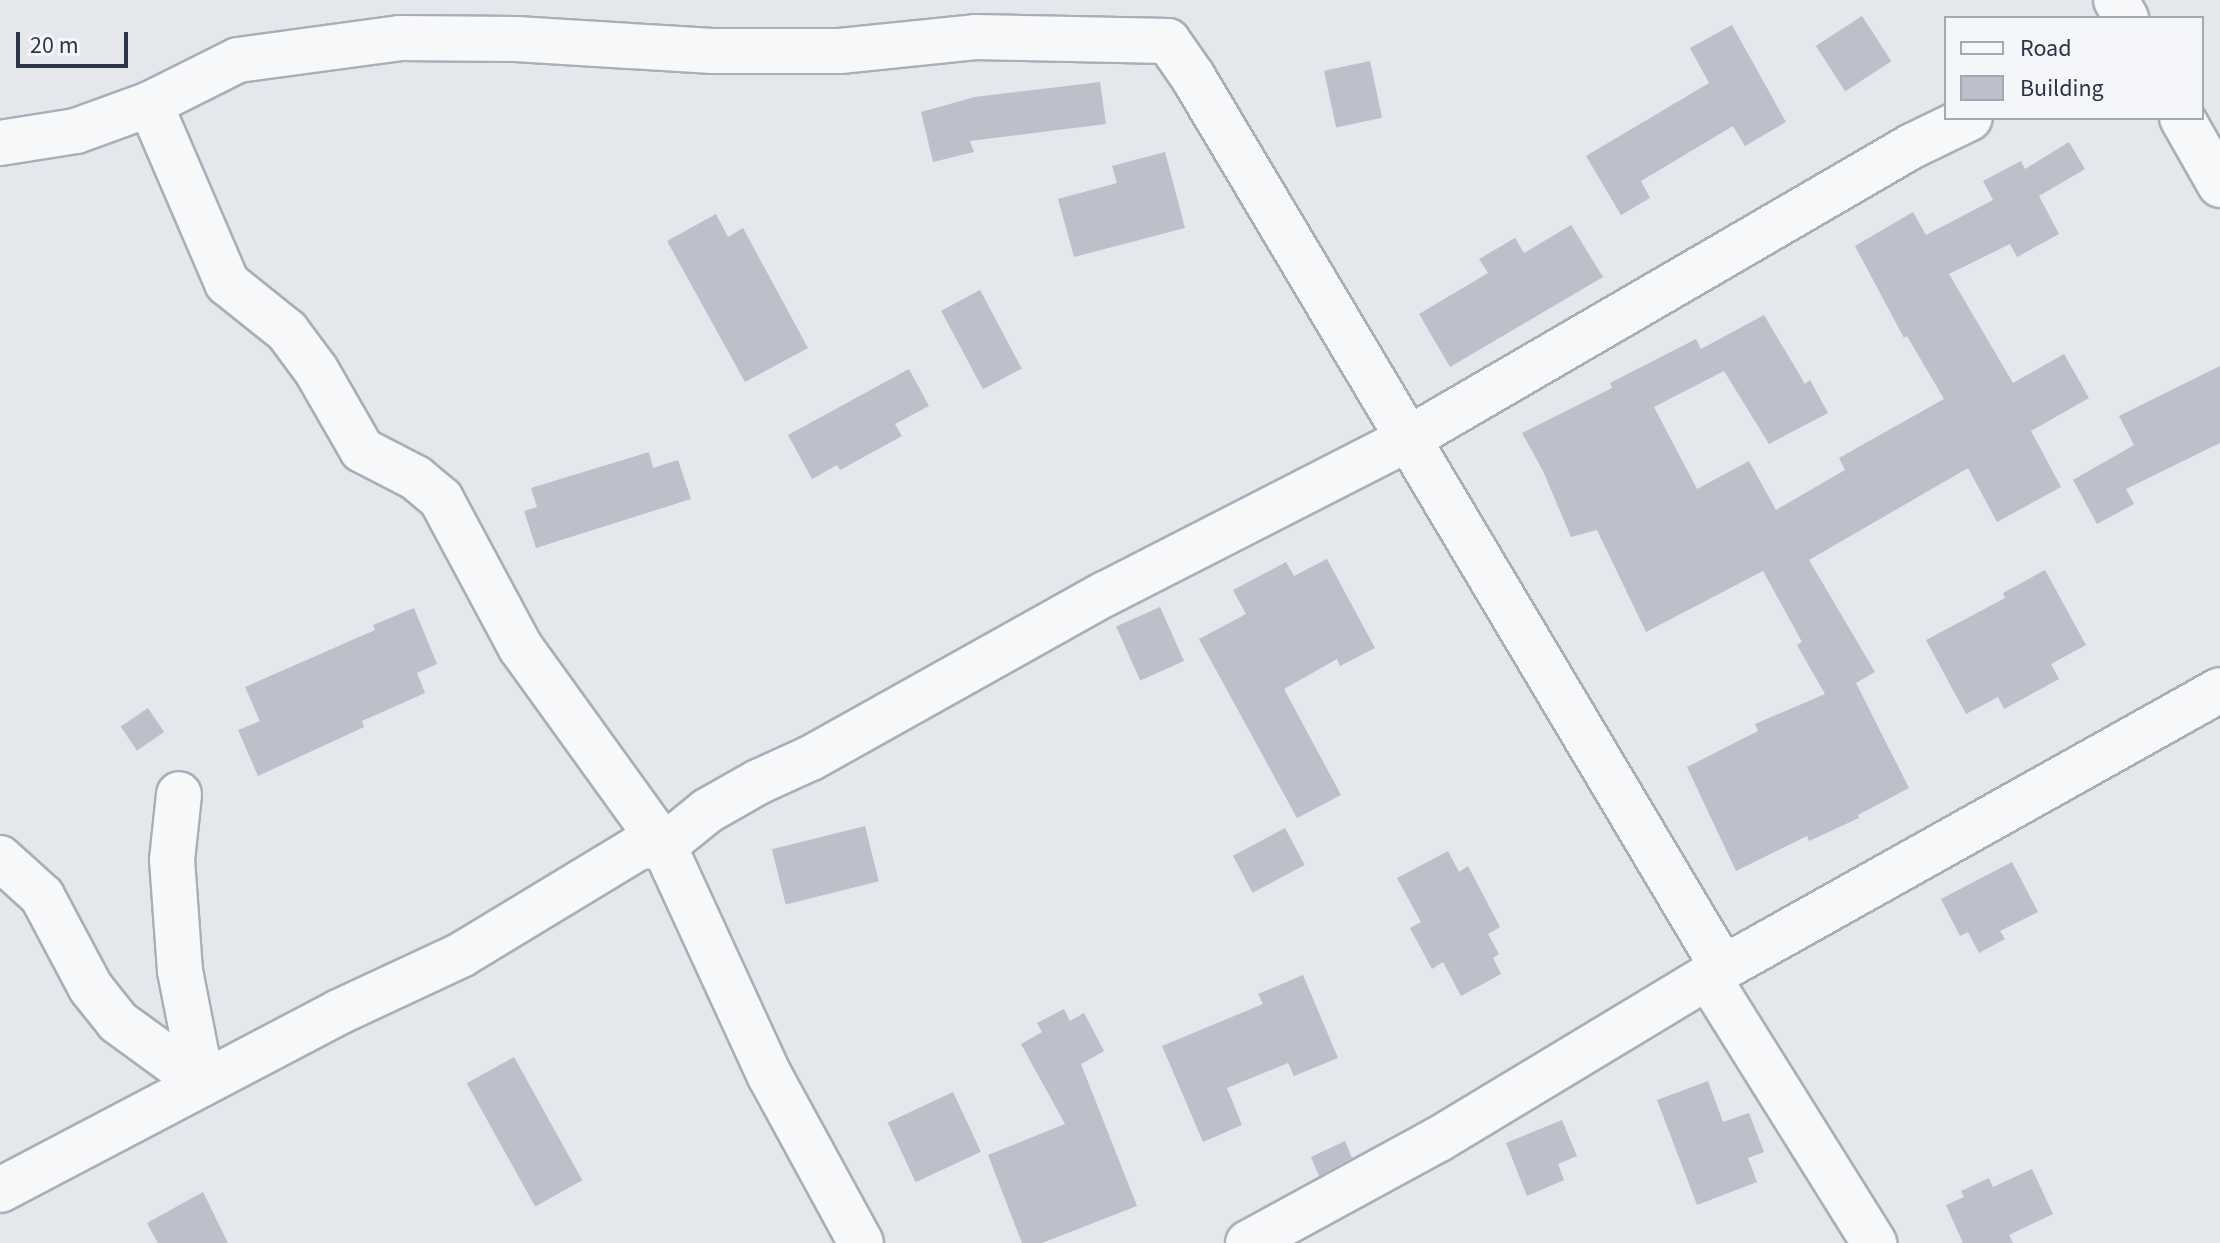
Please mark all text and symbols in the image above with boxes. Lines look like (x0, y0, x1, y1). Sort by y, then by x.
scale bar (20, 16, 132, 66)
legend (1944, 16, 2204, 120)
text: 20 m (30, 28, 79, 63)
text: Road (2020, 31, 2072, 66)
text: Building (2020, 71, 2104, 106)

